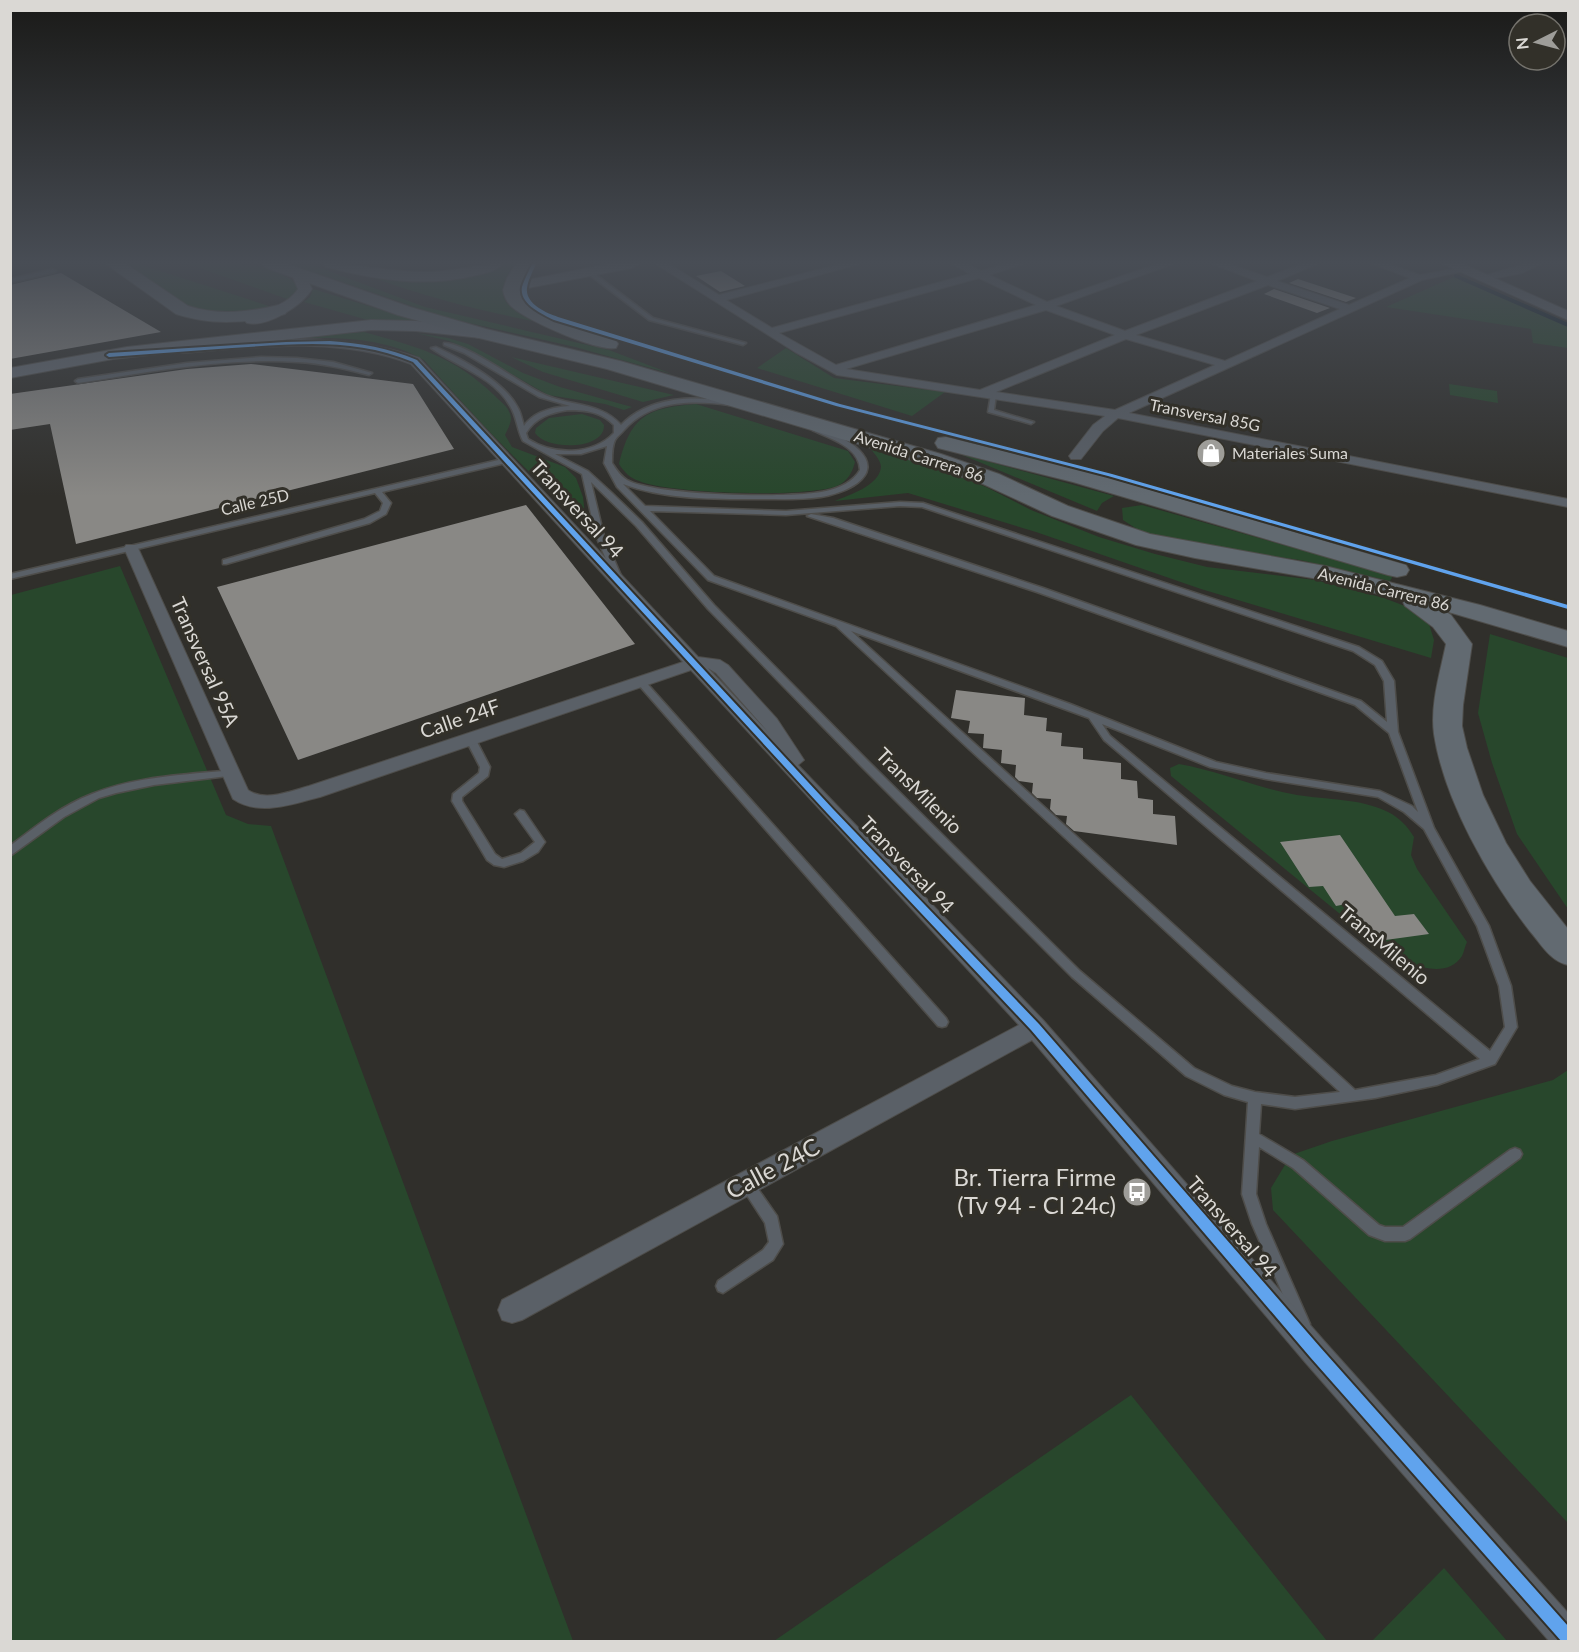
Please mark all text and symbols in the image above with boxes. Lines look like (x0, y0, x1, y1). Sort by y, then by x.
north arrow (1507, 12, 1567, 72)
text: N (1511, 36, 1532, 51)
street label: Transversal 85G (1148, 394, 1262, 435)
street label: Avenida Carrera 86 (852, 426, 986, 485)
shop icon: Materiales Suma (1195, 437, 1227, 469)
place label: Materiales Suma (1232, 443, 1348, 462)
street label: Transversal 94 (526, 454, 630, 563)
street label: Calle 25D (219, 484, 291, 519)
street label: Avenida Carrera 86 (1316, 563, 1452, 614)
street label: Transversal 95A (167, 593, 245, 731)
street label: Calle 24F (417, 693, 503, 743)
street label: TransMilenio (872, 742, 968, 838)
street label: Transversal 94 (855, 811, 960, 918)
street label: TransMilenio (1334, 899, 1435, 989)
street label: Calle 24C (720, 1131, 824, 1204)
place label: Br. Tierra Firme (Tv 94 - Cl 24c) (954, 1162, 1116, 1219)
street label: Transversal 94 (1182, 1171, 1283, 1282)
bus stop icon: Br. Tierra Firme (Tv 94 - Cl 24c) (1121, 1176, 1153, 1208)

